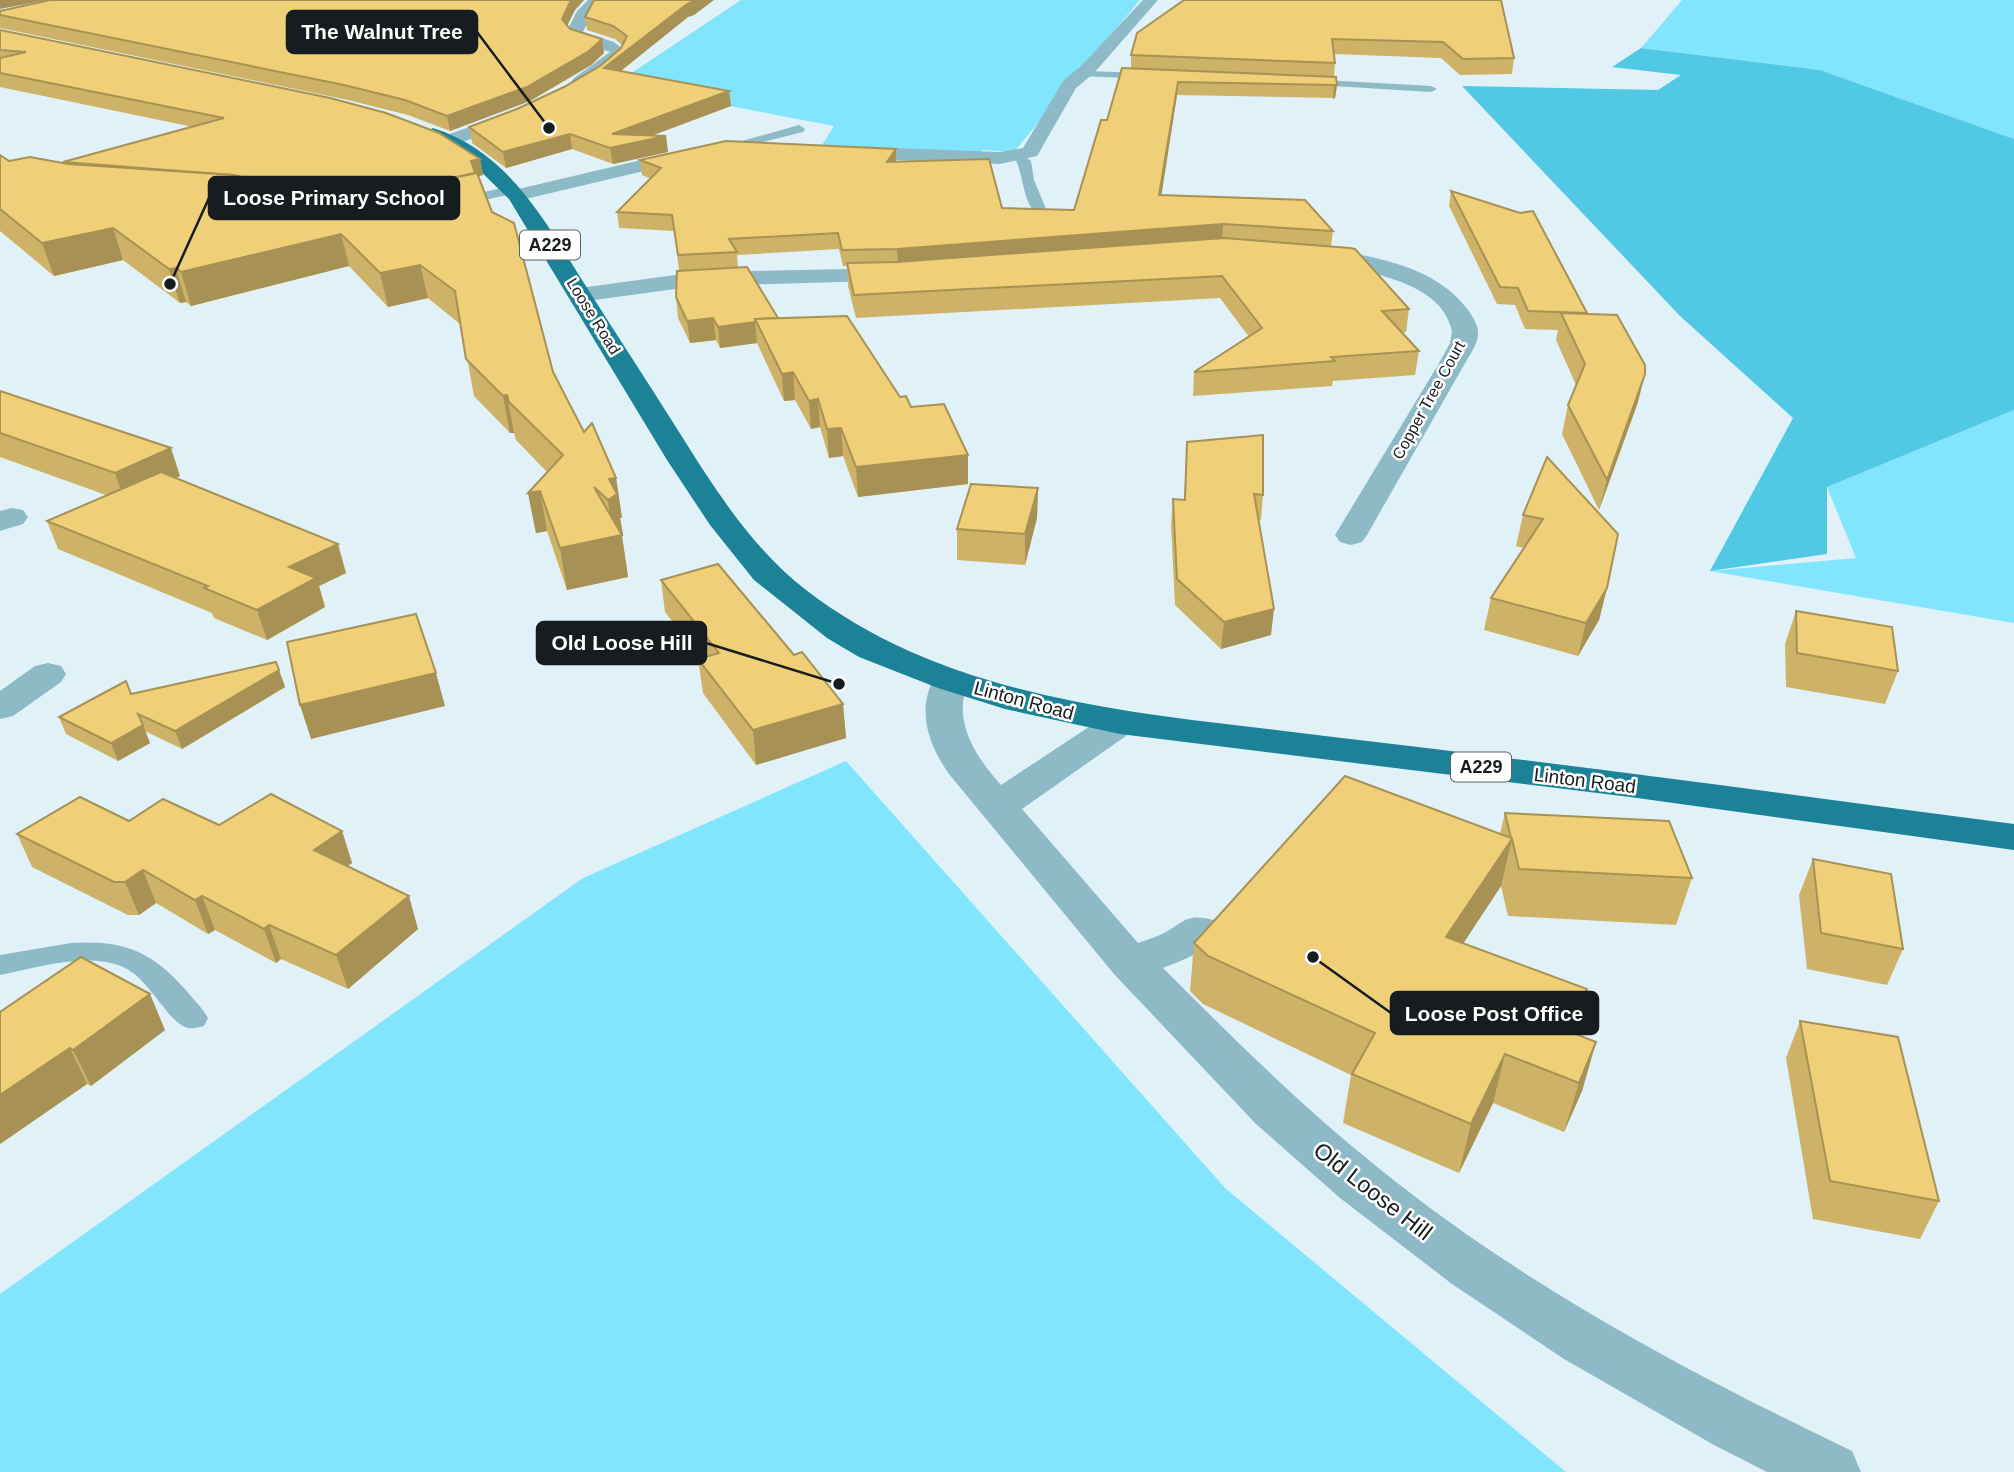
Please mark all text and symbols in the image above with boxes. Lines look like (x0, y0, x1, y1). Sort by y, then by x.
callout: The Walnut Tree (287, 11, 477, 53)
text: The Walnut Tree (301, 20, 463, 43)
callout: Loose Primary School (209, 177, 459, 219)
text: Loose Primary School (223, 186, 445, 209)
road number: A229 (520, 230, 580, 260)
street label: Loose Road (564, 275, 624, 357)
street label: Copper Tree Court (1389, 338, 1468, 462)
callout: Old Loose Hill (537, 622, 706, 664)
text: Old Loose Hill (551, 631, 693, 654)
street label: Linton Road (972, 677, 1076, 724)
road number: A229 (1451, 752, 1511, 782)
street label: Linton Road (1533, 764, 1637, 797)
callout: Loose Post Office (1391, 992, 1598, 1034)
text: Loose Post Office (1405, 1002, 1583, 1025)
street label: Old Loose Hill (1309, 1137, 1437, 1245)

